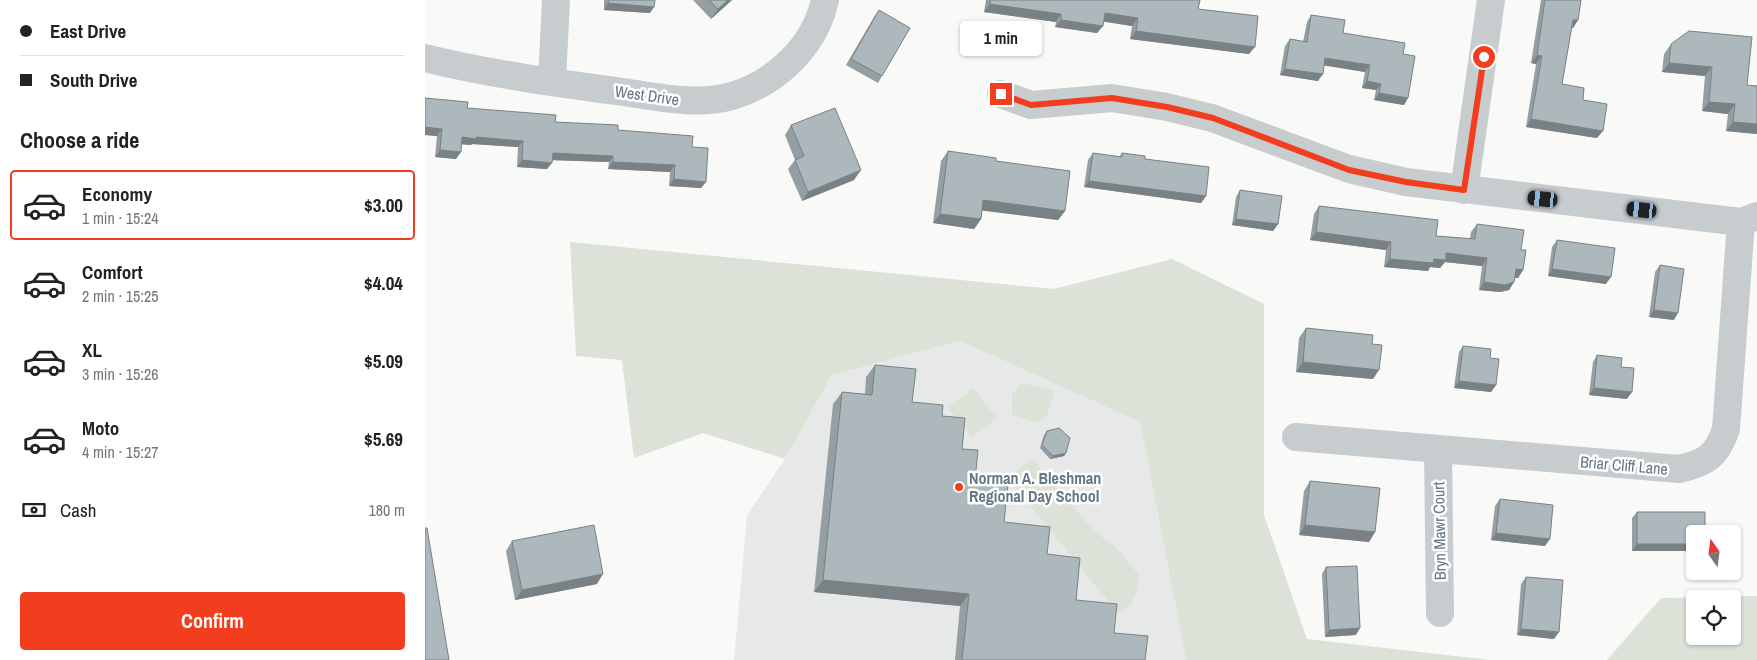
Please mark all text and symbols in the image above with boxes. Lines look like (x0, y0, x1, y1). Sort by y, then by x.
text: East Drive (50, 18, 126, 44)
callout: 1 min (960, 22, 1042, 56)
text: 1 min (984, 27, 1018, 49)
route start (1473, 46, 1495, 68)
text: South Drive (50, 67, 137, 93)
street label: West Drive (613, 80, 681, 110)
route end (990, 83, 1012, 105)
text: Choose a ride (20, 125, 139, 155)
text: Economy (82, 181, 152, 207)
icon: car (22, 183, 67, 228)
car (1527, 190, 1558, 208)
text: $3.00 (364, 192, 403, 218)
car (1626, 201, 1657, 219)
text: 1 min · 15:24 (82, 207, 159, 229)
text: Comfort (82, 259, 143, 285)
icon: car (22, 261, 67, 306)
text: $4.04 (364, 270, 403, 296)
text: 2 min · 15:25 (82, 285, 159, 307)
text: XL (82, 337, 102, 363)
icon: car (22, 339, 67, 384)
text: $5.09 (364, 348, 403, 374)
text: 3 min · 15:26 (82, 363, 159, 385)
text: Moto (82, 415, 119, 441)
icon: car (22, 417, 67, 462)
text: $5.69 (364, 426, 403, 452)
text: 4 min · 15:27 (82, 441, 159, 463)
street label: Briar Cliff Lane (1579, 450, 1669, 480)
place label: Norman A. Bleshman Regional Day School (969, 467, 1101, 507)
marker: Norman A. Bleshman Regional Day School (953, 481, 965, 493)
street label: Bryn Mawr Court (1427, 481, 1451, 580)
icon: cash (20, 496, 48, 524)
text: Cash (60, 497, 96, 523)
text: 180 m (369, 499, 405, 521)
north arrow (1686, 525, 1741, 580)
map controls (1686, 525, 1741, 645)
button: locate (1686, 590, 1741, 645)
button: Confirm (20, 592, 405, 650)

